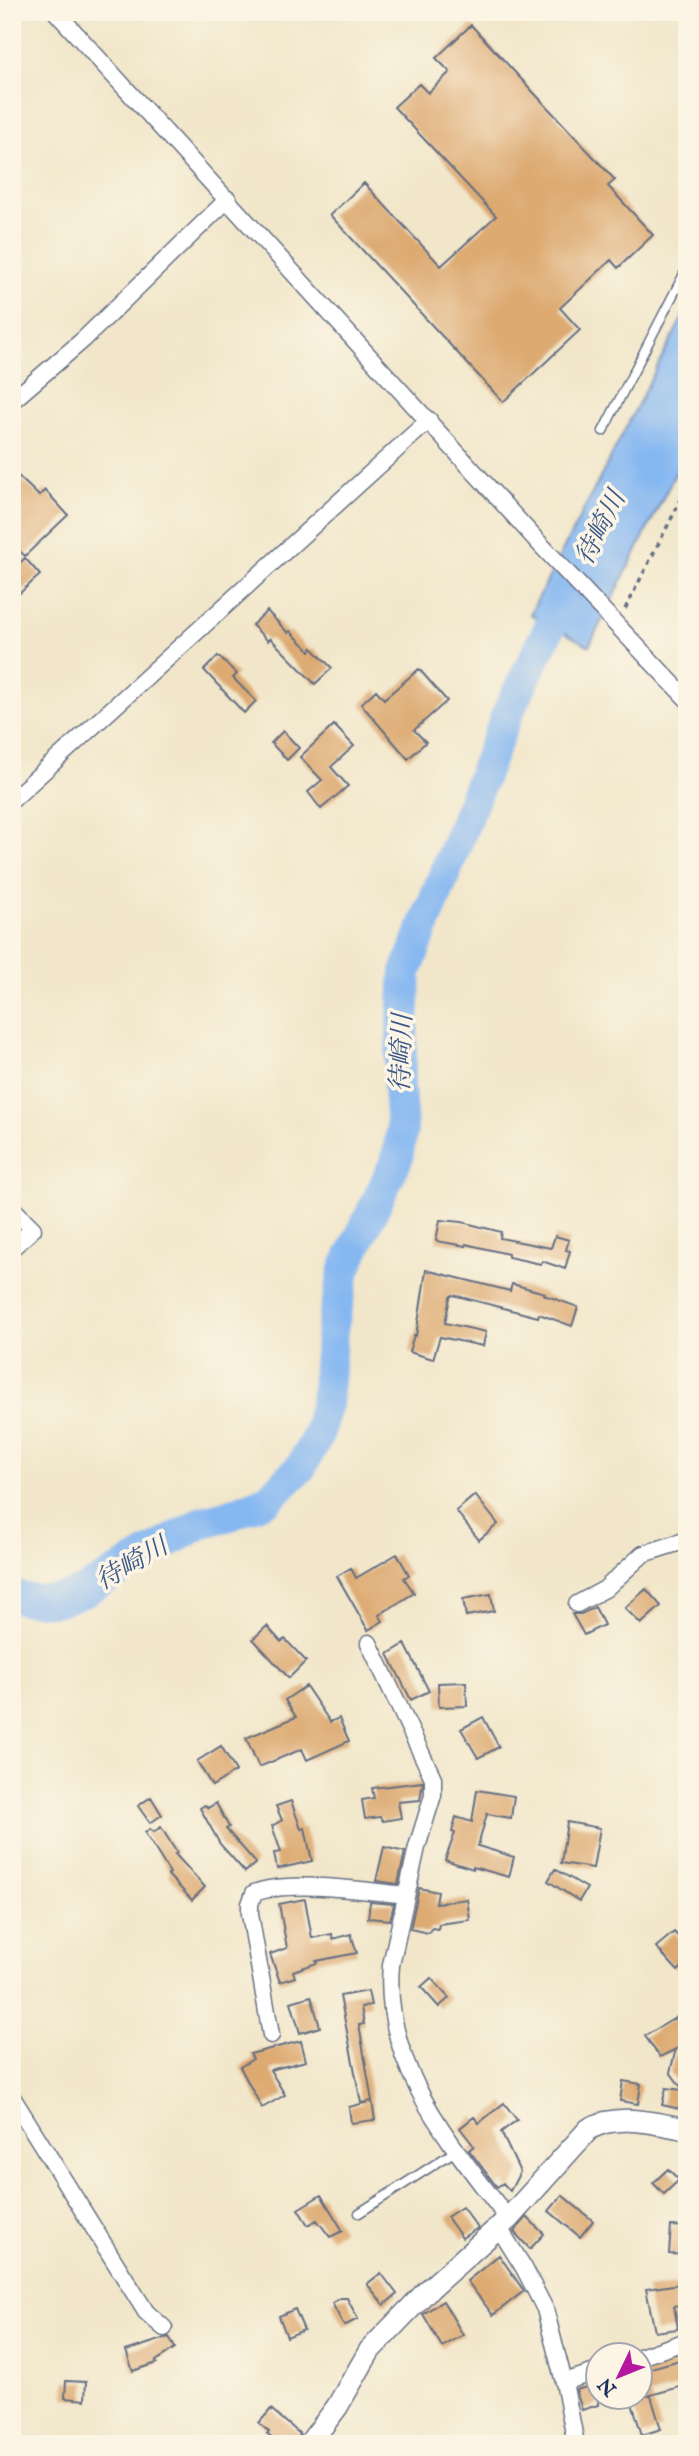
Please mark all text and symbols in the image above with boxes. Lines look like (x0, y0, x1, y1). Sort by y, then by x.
water label: 待崎川 (569, 483, 635, 570)
water label: 待崎川 (384, 1010, 420, 1093)
water label: 待崎川 (90, 1529, 177, 1598)
north arrow (584, 2340, 654, 2410)
text: N (593, 2372, 623, 2401)

